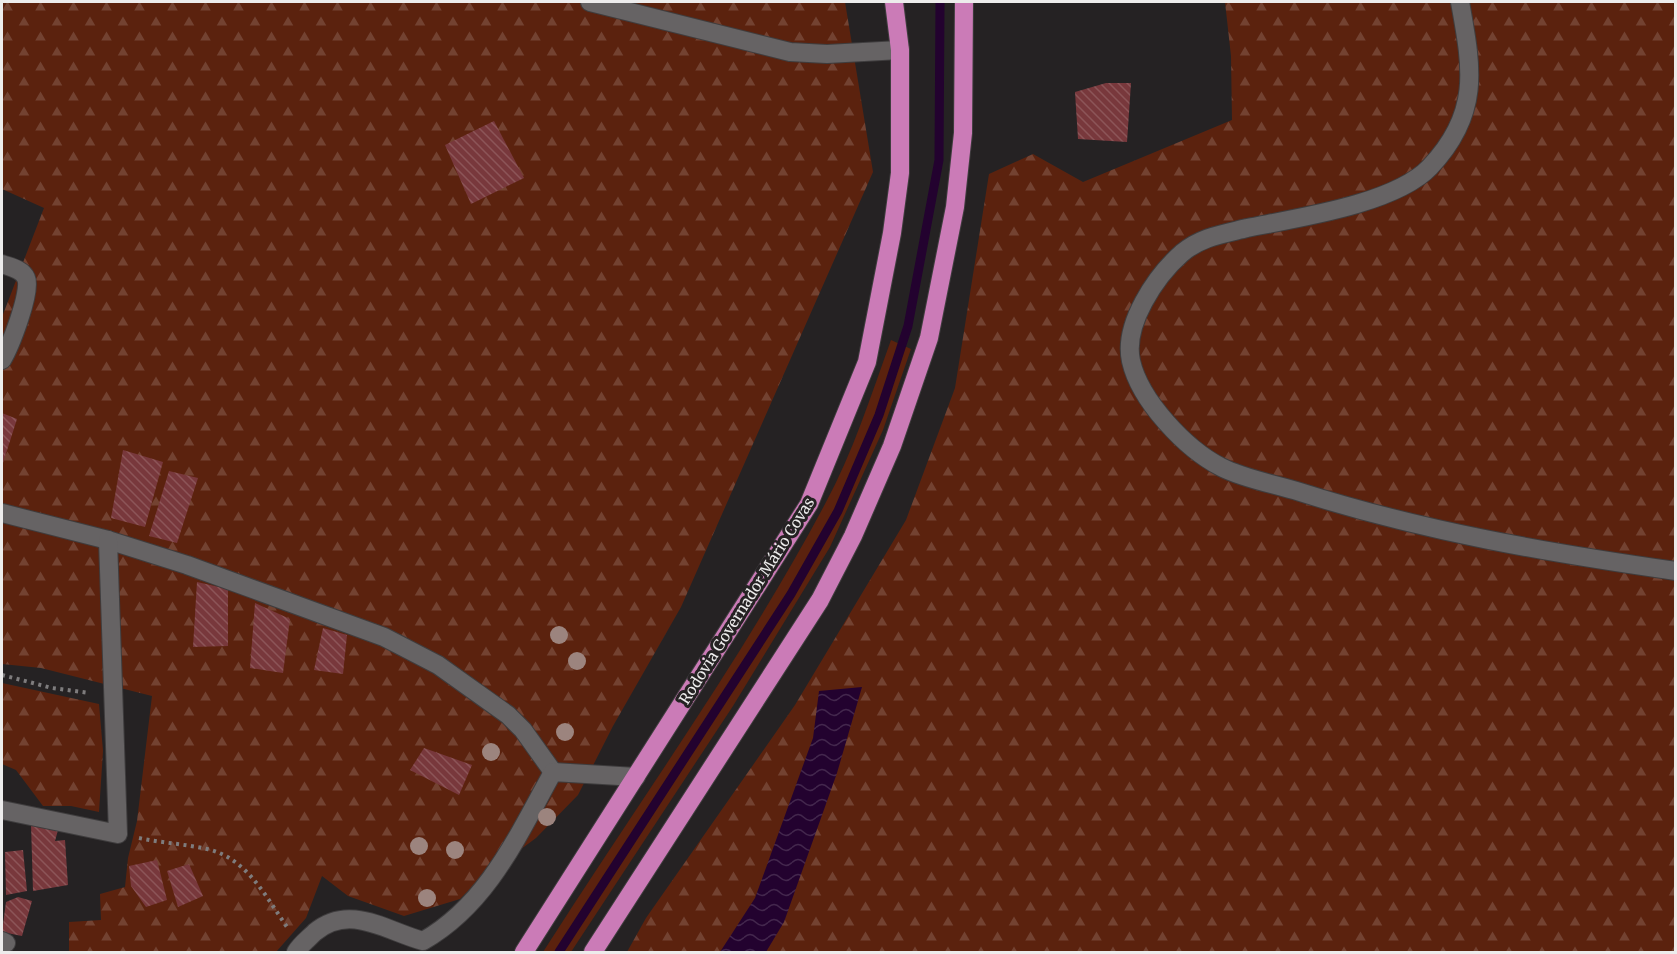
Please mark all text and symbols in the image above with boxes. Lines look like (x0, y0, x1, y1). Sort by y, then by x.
street label: Rodovia Governador Mário Covas (675, 494, 818, 708)

